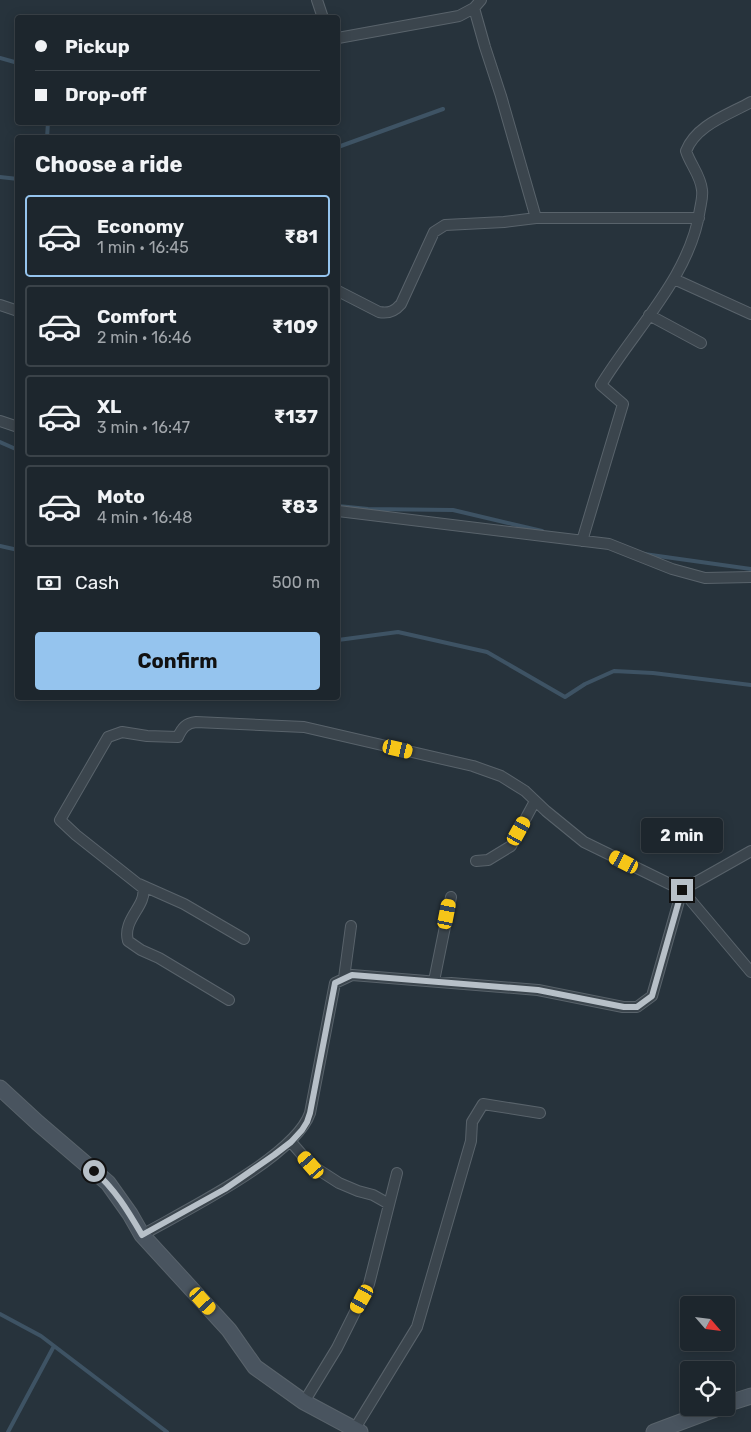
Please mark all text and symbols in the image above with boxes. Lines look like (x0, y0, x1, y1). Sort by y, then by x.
text: Pickup (65, 35, 130, 58)
text: Drop-off (65, 83, 147, 106)
text: Choose a ride (35, 151, 182, 178)
icon: car (37, 214, 82, 259)
text: Economy (97, 215, 184, 238)
text: ₹81 (284, 225, 318, 248)
text: 1 min · 16:45 (97, 238, 189, 257)
icon: car (37, 304, 82, 349)
text: Comfort (97, 305, 177, 328)
text: ₹109 (272, 315, 318, 338)
text: 2 min · 16:46 (97, 328, 191, 347)
icon: car (37, 394, 82, 439)
text: XL (97, 395, 121, 418)
text: ₹137 (274, 405, 318, 428)
text: 3 min · 16:47 (97, 418, 190, 437)
icon: car (37, 484, 82, 529)
text: Moto (97, 485, 145, 508)
text: ₹83 (281, 495, 318, 518)
text: 4 min · 16:48 (97, 508, 192, 527)
icon: cash (35, 569, 63, 597)
text: Cash (75, 571, 119, 594)
text: 500 m (272, 573, 320, 592)
button: Confirm (35, 632, 320, 690)
car (381, 738, 414, 760)
car (505, 814, 532, 848)
callout: 2 min (641, 818, 723, 852)
text: 2 min (660, 826, 704, 845)
car (607, 849, 640, 875)
route end (671, 879, 693, 901)
car (436, 898, 457, 930)
car (295, 1149, 326, 1181)
route start (83, 1160, 105, 1182)
car (348, 1282, 375, 1316)
car (187, 1285, 218, 1317)
north arrow (680, 1296, 735, 1351)
map controls (680, 1296, 735, 1416)
button: locate (680, 1361, 735, 1416)

